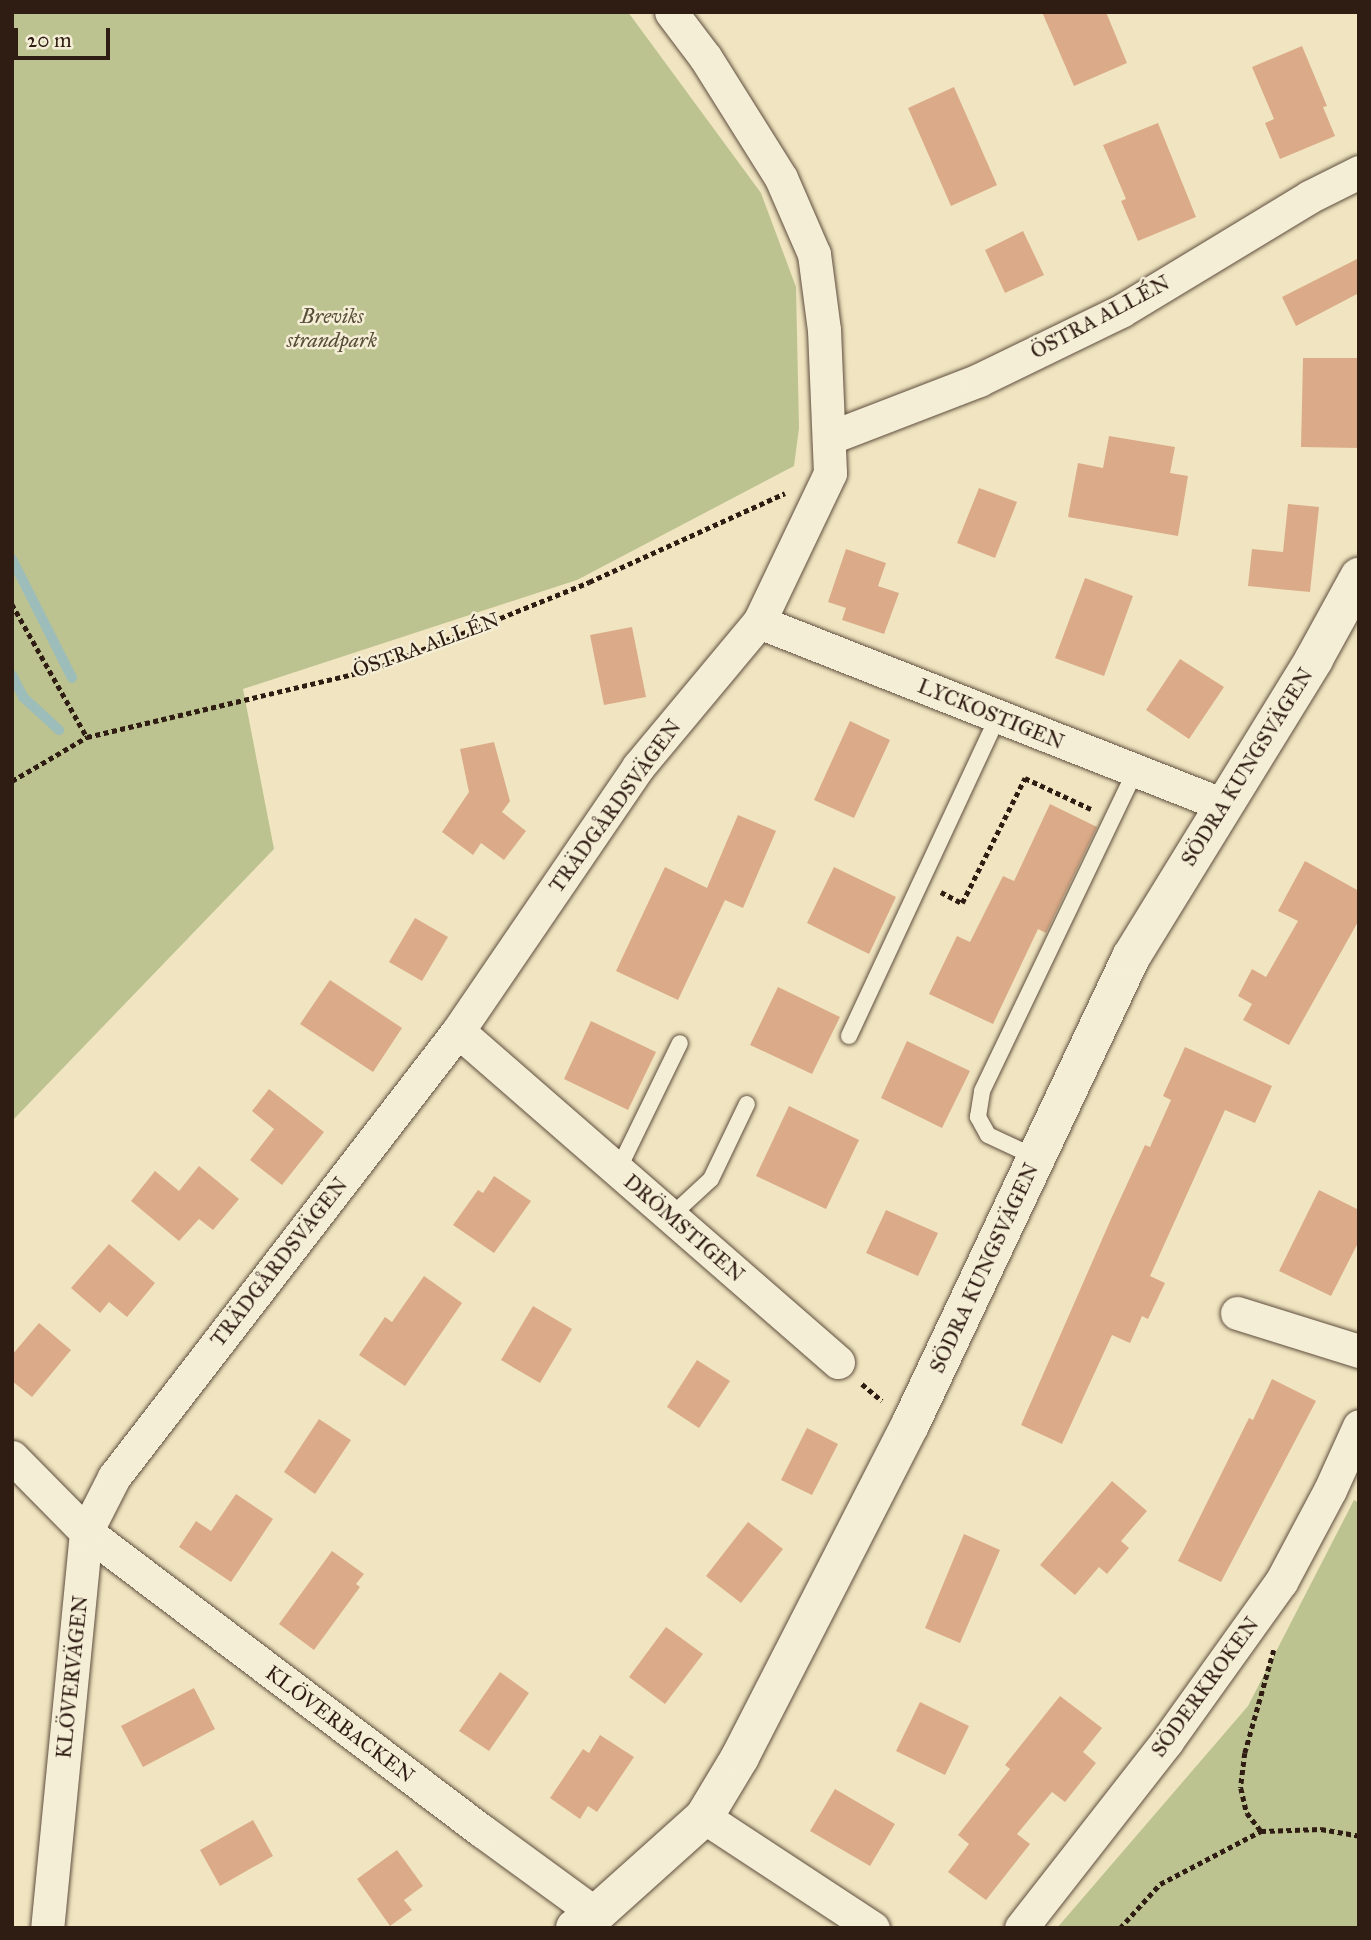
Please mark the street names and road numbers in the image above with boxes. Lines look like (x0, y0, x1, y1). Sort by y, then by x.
street label: ÖSTRA ALLÉN (1026, 270, 1174, 364)
street label: ÖSTRA ALLÉN (349, 607, 503, 683)
street label: SÖDRA KUNGSVÄGEN (1176, 663, 1318, 871)
street label: LYCKOSTIGEN (914, 673, 1068, 755)
street label: TRÄDGÅRDSVÄGEN (544, 715, 686, 897)
street label: SÖDRA KUNGSVÄGEN (924, 1159, 1044, 1377)
street label: DRÖMSTIGEN (619, 1169, 749, 1287)
street label: TRÄDGÅRDSVÄGEN (205, 1172, 353, 1352)
street label: KLÖVERVÄGEN (51, 1594, 93, 1760)
street label: SÖDERKROKEN (1146, 1612, 1264, 1762)
street label: KLÖVERBACKEN (261, 1660, 419, 1788)

